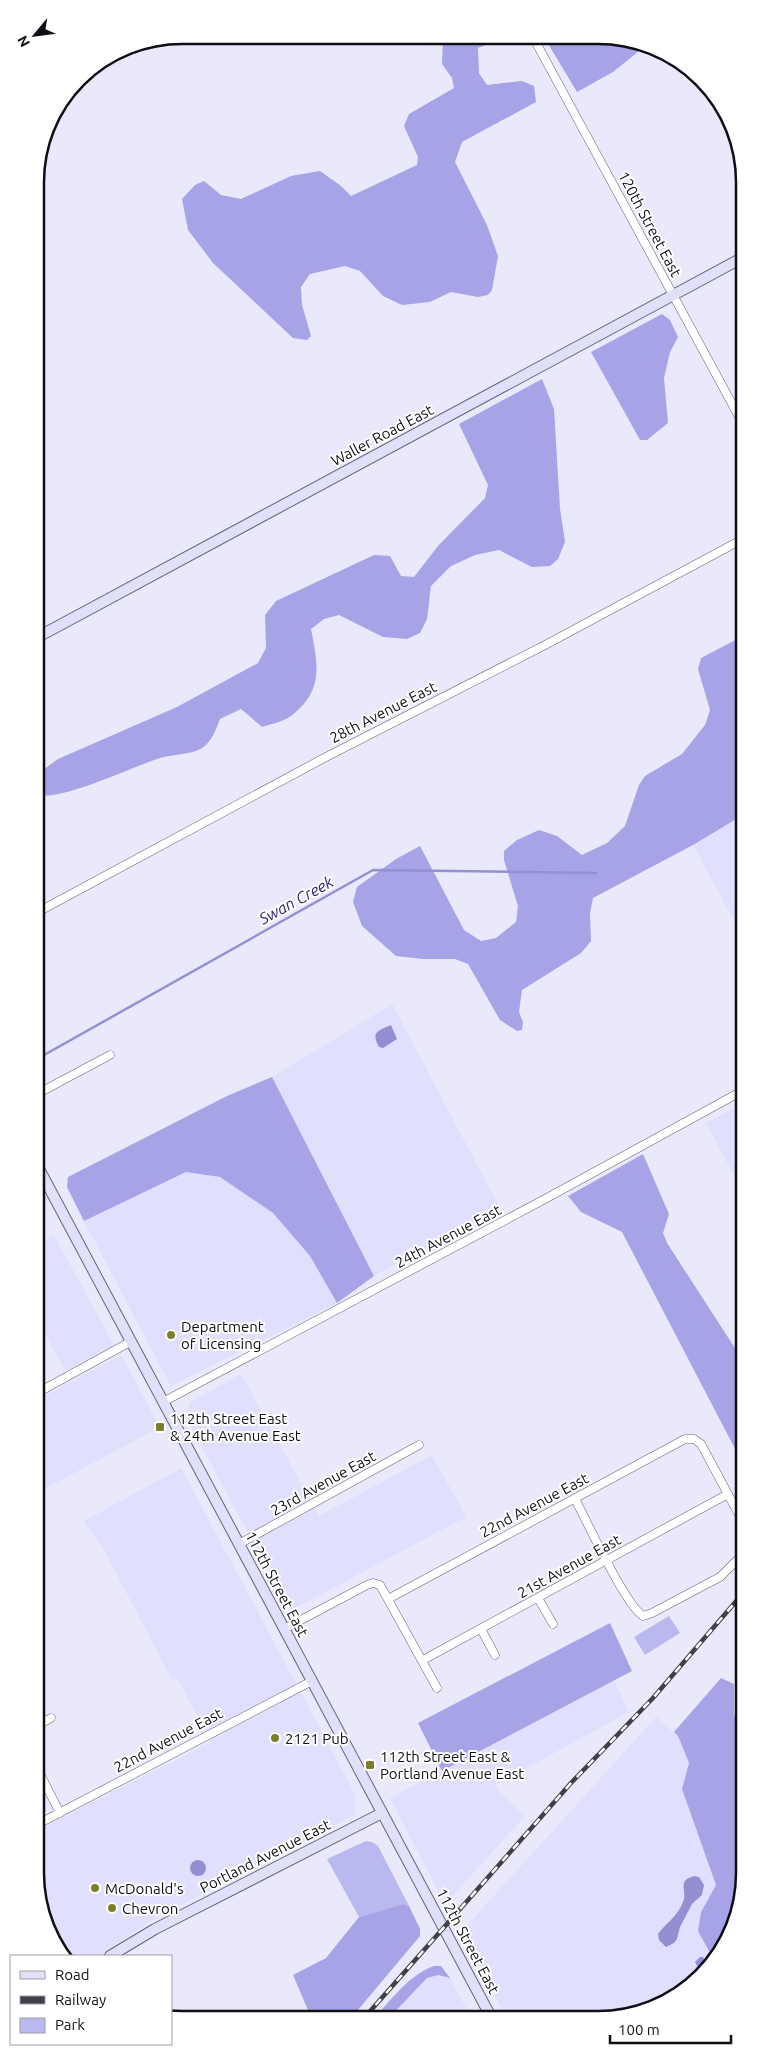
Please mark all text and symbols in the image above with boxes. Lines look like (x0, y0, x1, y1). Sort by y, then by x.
north arrow (10, 10, 60, 60)
text: N (14, 33, 33, 50)
street label: 120th Street East (615, 168, 685, 280)
street label: Waller Road East (328, 401, 436, 469)
street label: 28th Avenue East (327, 678, 439, 746)
water label: Swan Creek (255, 872, 337, 928)
street label: 24th Avenue East (392, 1201, 504, 1271)
place label: Department of Licensing (181, 1318, 264, 1352)
marker: Department of Licensing (165, 1329, 177, 1341)
place label: 112th Street East & 24th Avenue East (170, 1410, 301, 1444)
marker: 112th Street East & 24th Avenue East (154, 1421, 166, 1433)
street label: 23rd Avenue East (268, 1447, 378, 1519)
street label: 22nd Avenue East (477, 1469, 591, 1541)
street label: 112th Street East (242, 1528, 312, 1640)
street label: 21st Avenue East (514, 1531, 624, 1601)
street label: 22nd Avenue East (111, 1704, 225, 1776)
place label: 2121 Pub (285, 1730, 349, 1747)
marker: 2121 Pub (269, 1732, 281, 1744)
place label: 112th Street East & Portland Avenue East (380, 1748, 524, 1782)
marker: 112th Street East & Portland Avenue East (364, 1759, 376, 1771)
street label: Portland Avenue East (197, 1816, 333, 1896)
place label: McDonald's (105, 1880, 183, 1897)
marker: McDonald's (89, 1882, 101, 1894)
street label: 112th Street East (433, 1885, 503, 1997)
place label: Chevron (122, 1900, 178, 1917)
marker: Chevron (106, 1902, 118, 1914)
legend (10, 1955, 172, 2045)
text: Road (55, 1966, 90, 1983)
text: Railway (55, 1991, 106, 2008)
scale bar (610, 2012, 731, 2044)
text: Park (55, 2016, 85, 2033)
text: 100 m (618, 2021, 660, 2038)

